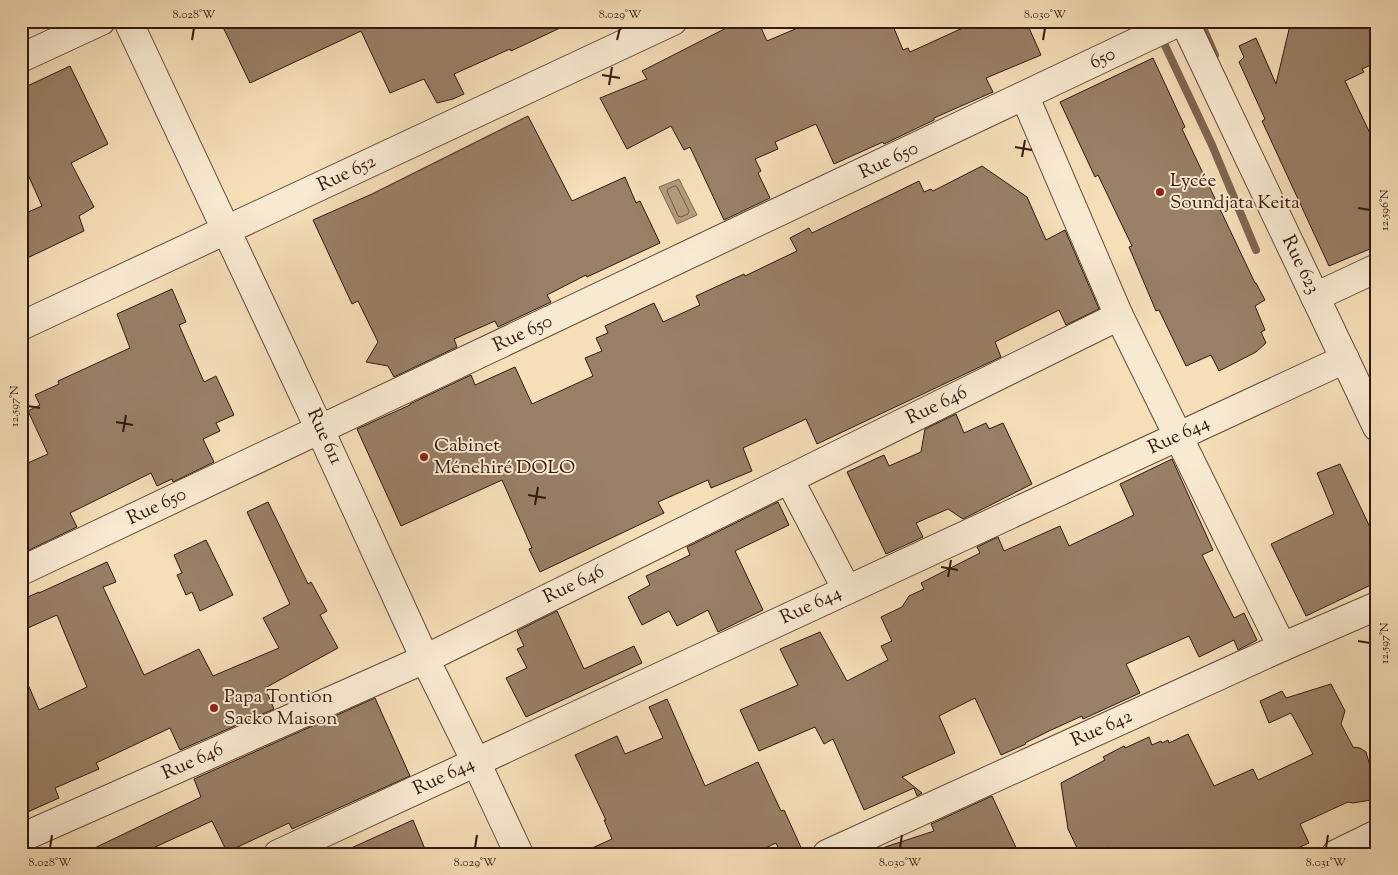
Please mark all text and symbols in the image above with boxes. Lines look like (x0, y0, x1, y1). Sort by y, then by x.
text: 8.028°W (173, 6, 216, 24)
text: 8.029°W (599, 6, 642, 24)
text: 8.030°W (1024, 6, 1067, 24)
street label: 650 (1085, 41, 1121, 77)
street label: Rue 650 (855, 135, 923, 187)
street label: Rue 652 (313, 149, 381, 199)
place label: Lycée Soundjata Keita (1170, 168, 1300, 217)
marker: Lycée Soundjata Keita (1154, 186, 1166, 198)
text: 12.596°N (1376, 189, 1394, 231)
street label: Rue 623 (1274, 231, 1326, 299)
street label: Rue 650 (489, 308, 557, 360)
street label: Rue 646 (902, 380, 972, 432)
text: 12.597°N (6, 385, 24, 427)
street label: Rue 611 (299, 405, 349, 470)
street label: Rue 644 (1144, 410, 1215, 462)
place label: Cabinet Ménehiré DOLO (434, 433, 575, 482)
marker: Cabinet Ménehiré DOLO (418, 451, 430, 463)
street label: Rue 650 (123, 481, 191, 533)
street label: Rue 646 (539, 559, 609, 611)
street label: Rue 644 (776, 580, 847, 632)
text: 12.597°N (1376, 622, 1394, 664)
place label: Papa Tontion Sacko Maison (224, 684, 337, 733)
marker: Papa Tontion Sacko Maison (208, 702, 220, 714)
street label: Rue 642 (1067, 704, 1137, 754)
street label: Rue 646 (158, 736, 228, 788)
street label: Rue 644 (409, 751, 480, 803)
text: 8.028°W (29, 854, 72, 872)
text: 8.029°W (454, 854, 497, 872)
text: 8.030°W (879, 854, 922, 872)
text: 8.031°W (1306, 854, 1347, 872)

